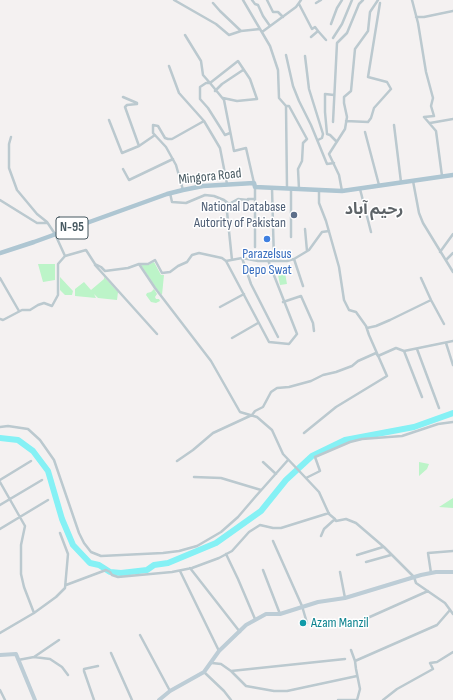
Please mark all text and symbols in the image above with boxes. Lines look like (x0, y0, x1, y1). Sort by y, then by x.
street label: Mingora Road (178, 165, 242, 189)
place label: National Database Autority of Pakistan (194, 199, 286, 232)
district label: رحیم آباد (345, 200, 403, 220)
marker: National Database Autority of Pakistan (289, 210, 299, 220)
road number: N-95 (56, 217, 88, 239)
marker: Parazelsus Depo Swat (262, 234, 272, 244)
place label: Parazelsus Depo Swat (242, 246, 292, 278)
place label: Azam Manzil (311, 615, 369, 631)
marker: Azam Manzil (298, 618, 308, 628)

